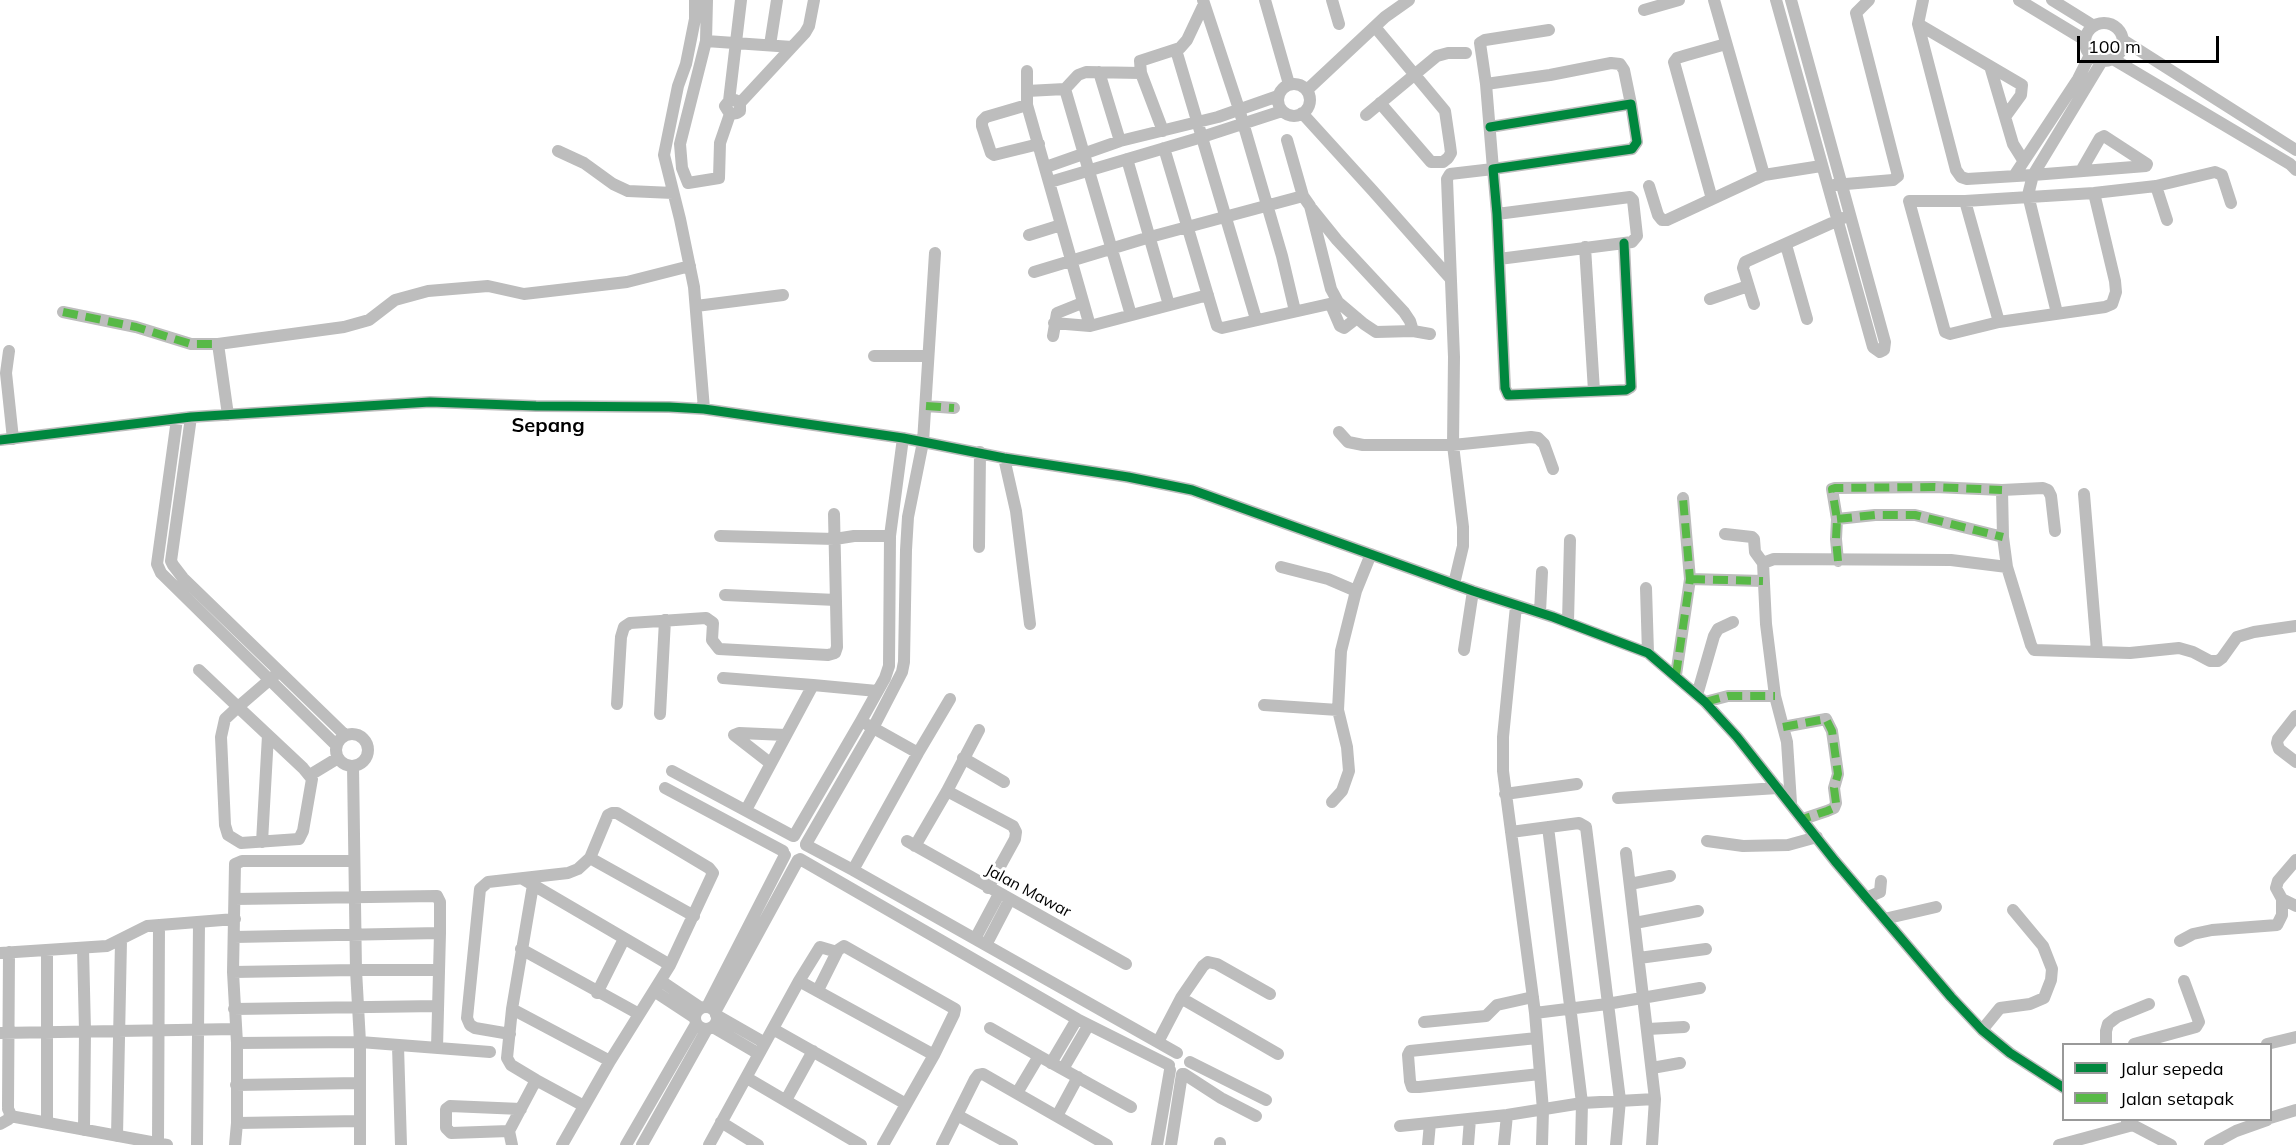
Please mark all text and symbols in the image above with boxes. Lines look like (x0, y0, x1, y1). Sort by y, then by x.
scale bar (2080, 24, 2222, 62)
text: 100 m (2088, 35, 2141, 58)
district label: Sepang (511, 414, 585, 438)
street label: Jalan Mawar (982, 860, 1074, 922)
legend (2062, 1043, 2272, 1121)
text: Jalur sepeda (2120, 1057, 2224, 1080)
text: Jalan setapak (2120, 1087, 2234, 1110)

